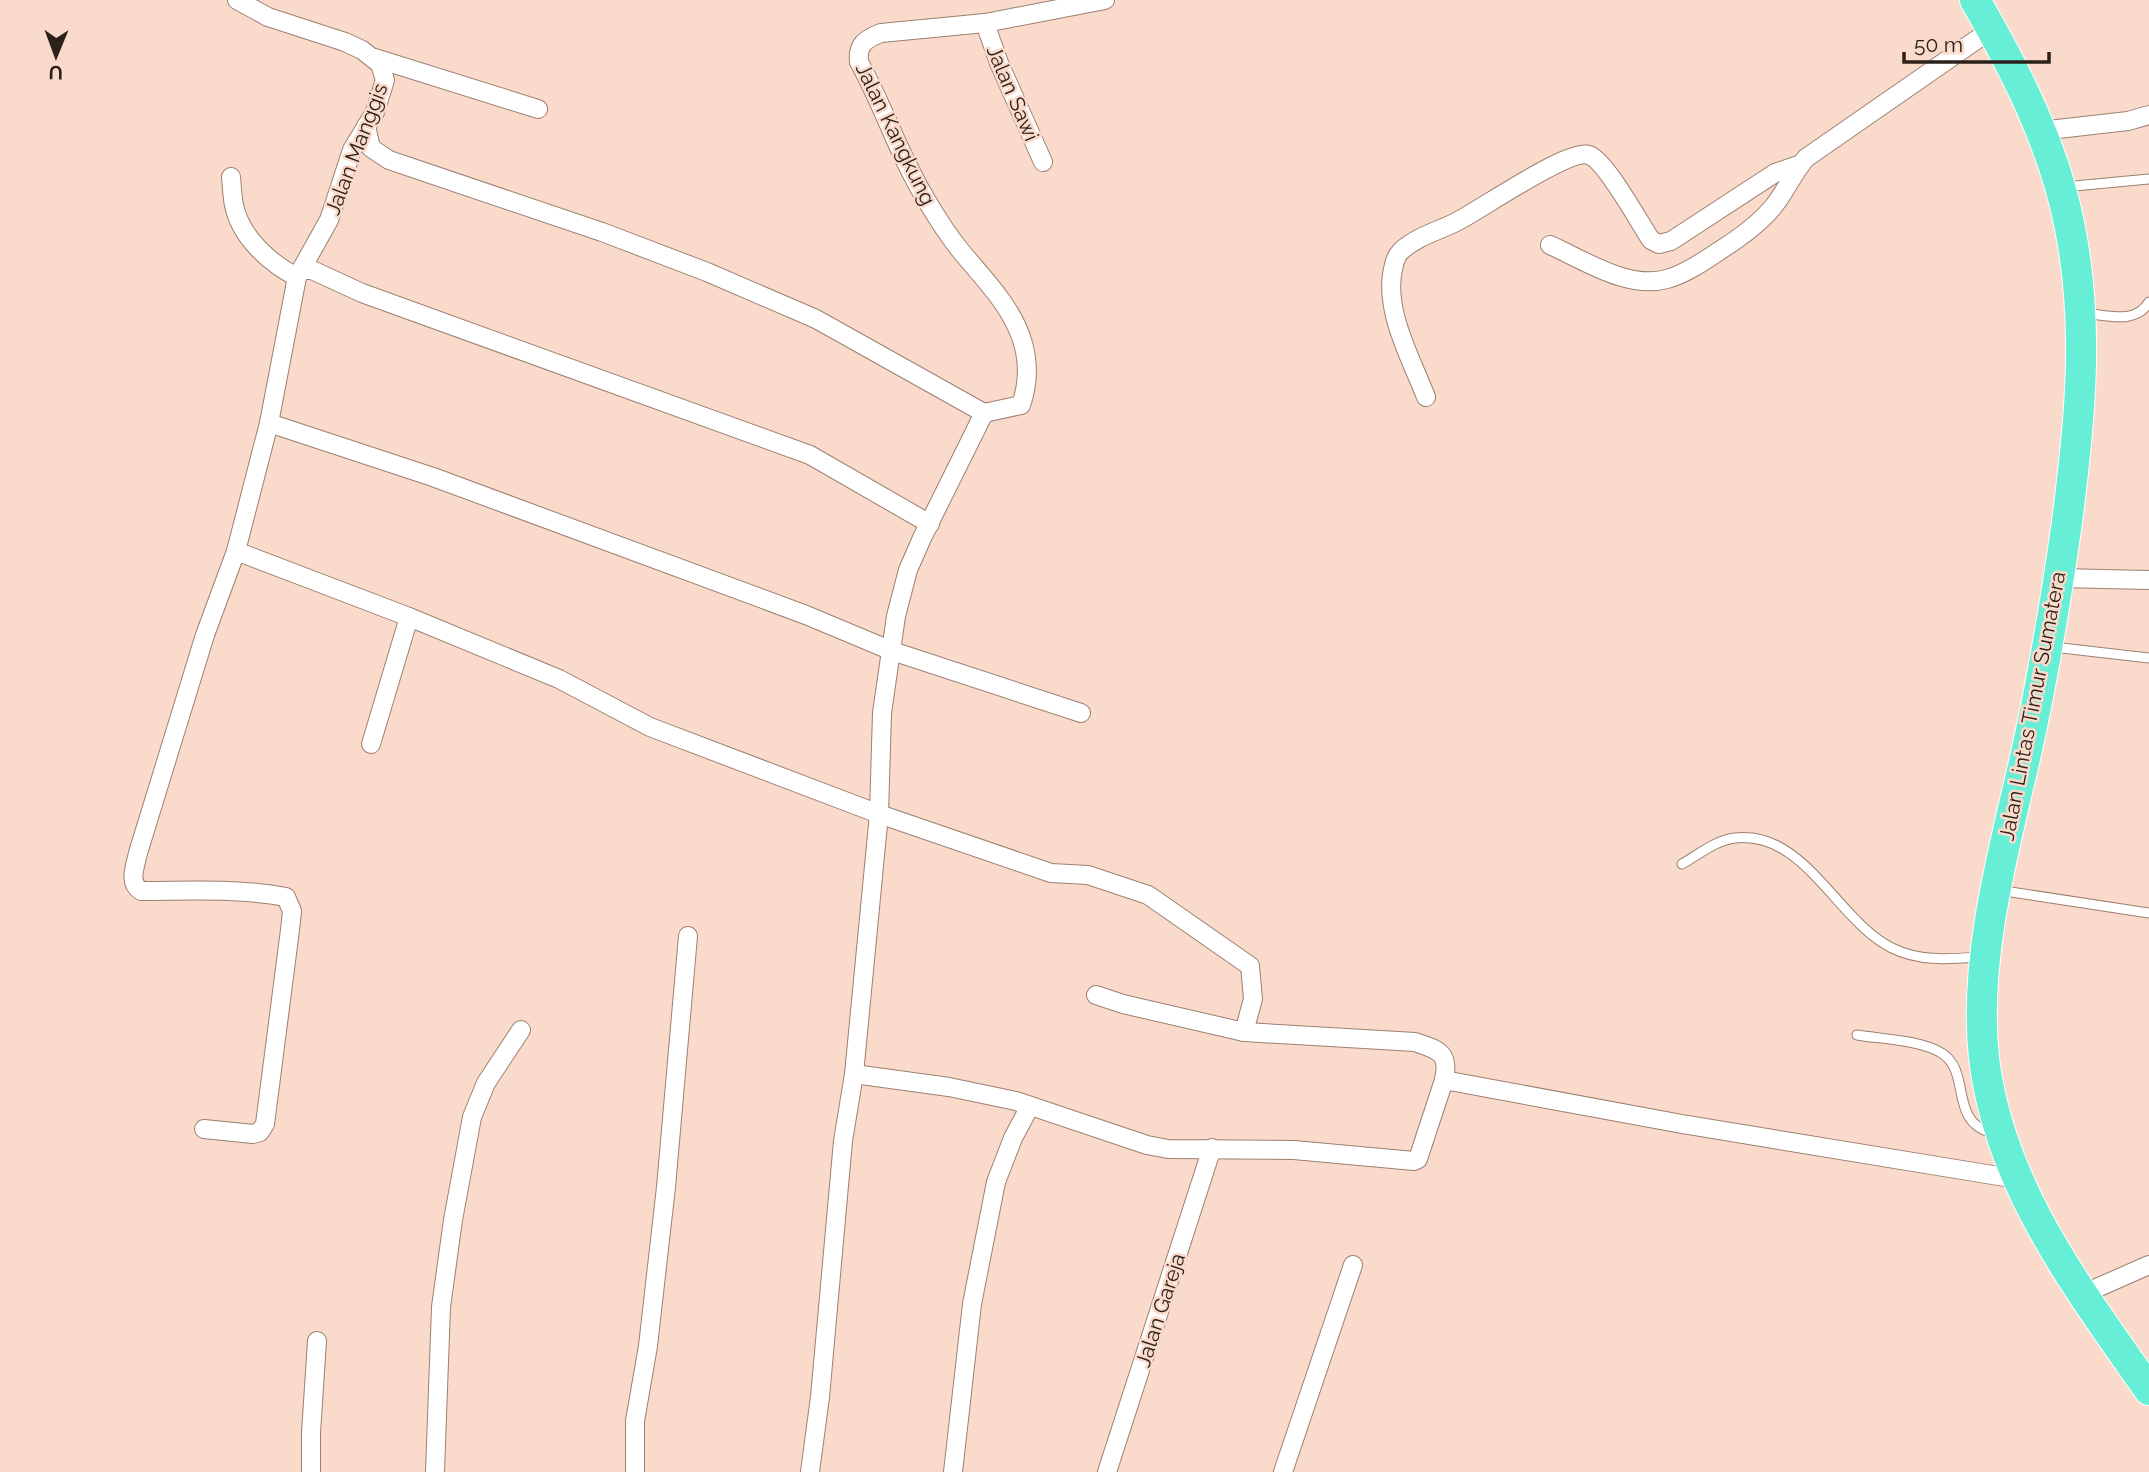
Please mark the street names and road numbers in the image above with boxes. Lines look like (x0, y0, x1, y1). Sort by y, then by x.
street label: Jalan Sawi (982, 41, 1044, 145)
street label: Jalan Kangkung (851, 59, 941, 209)
street label: Jalan Manggis (319, 80, 393, 218)
street label: Jalan Lintas Timur Sumatera (1994, 569, 2070, 843)
street label: Jalan Gareja (1130, 1250, 1190, 1370)

